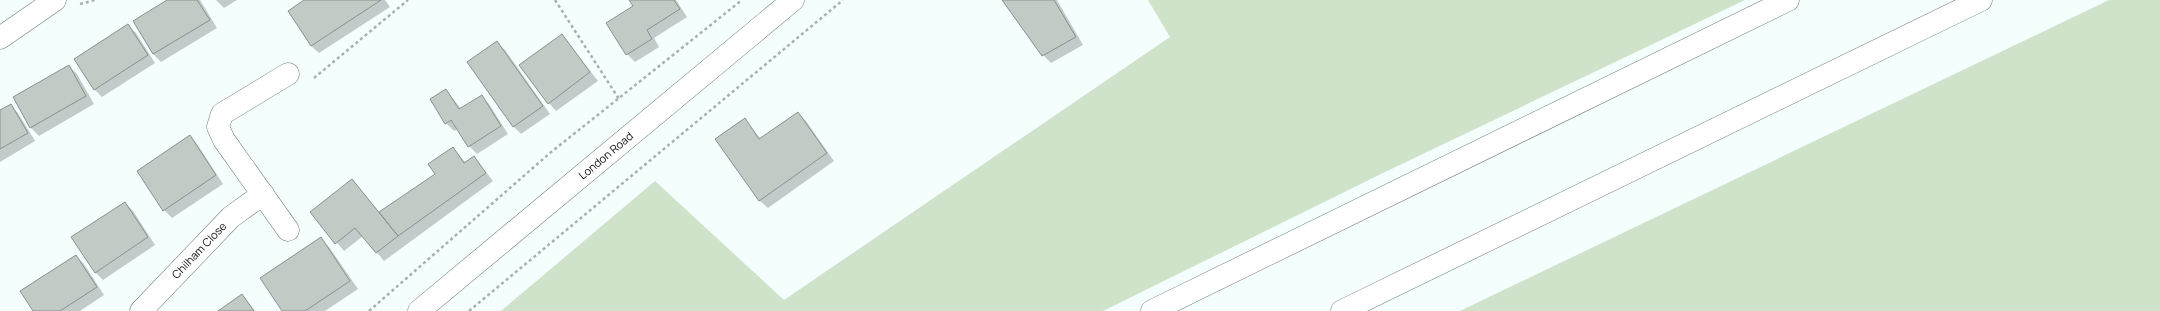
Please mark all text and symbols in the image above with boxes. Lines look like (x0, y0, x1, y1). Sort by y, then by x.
street label: London Road (575, 128, 636, 182)
street label: Chilham Close (168, 218, 230, 282)

